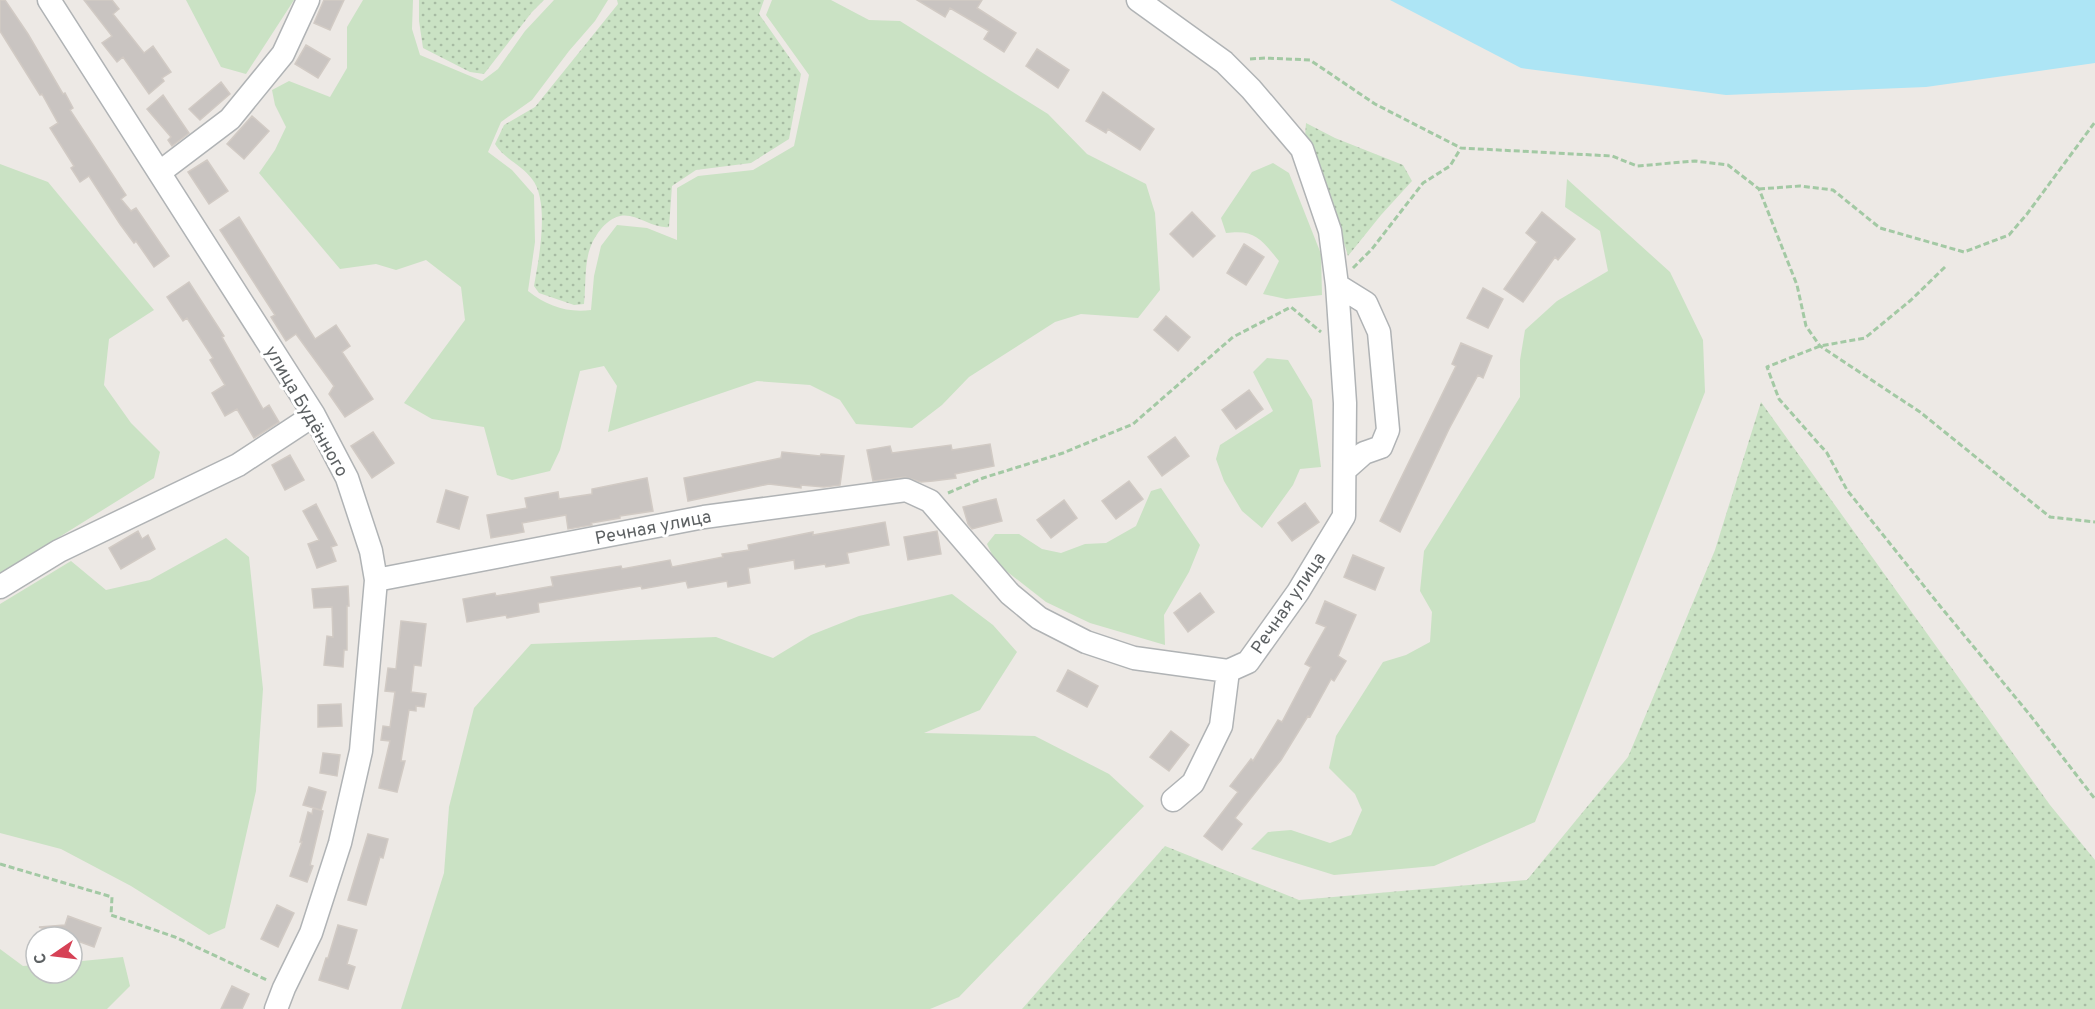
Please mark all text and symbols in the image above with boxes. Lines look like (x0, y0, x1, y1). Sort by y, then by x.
street label: улица Будённого (259, 342, 353, 481)
street label: Речная улица (593, 506, 713, 551)
street label: Речная улица (1247, 548, 1332, 659)
north arrow (24, 925, 84, 985)
text: С (30, 951, 52, 966)

